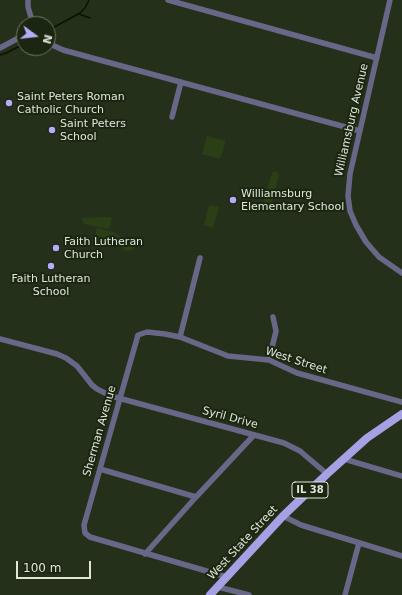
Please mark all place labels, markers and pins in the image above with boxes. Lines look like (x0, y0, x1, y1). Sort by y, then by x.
place label: Saint Peters Roman Catholic Church (17, 90, 125, 116)
marker: Saint Peters Roman Catholic Church (4, 98, 14, 108)
place label: Saint Peters School (60, 117, 126, 143)
marker: Saint Peters School (47, 125, 57, 135)
place label: Williamsburg Elementary School (241, 187, 344, 213)
marker: Williamsburg Elementary School (228, 195, 238, 205)
place label: Faith Lutheran Church (64, 235, 143, 261)
marker: Faith Lutheran Church (51, 243, 61, 253)
marker: Faith Lutheran School (46, 261, 56, 271)
place label: Faith Lutheran School (11, 272, 91, 298)

